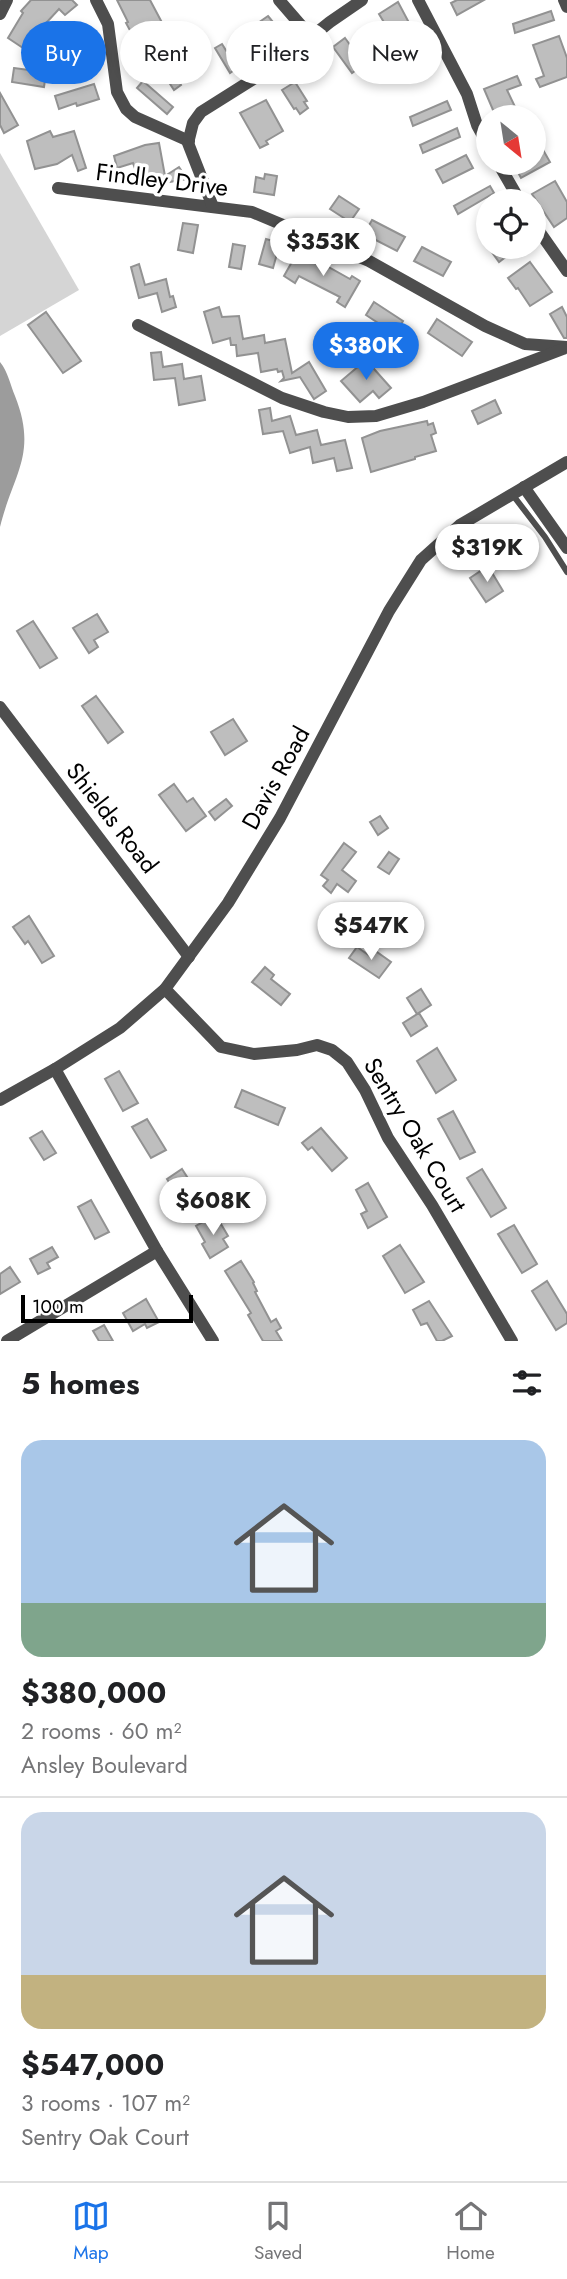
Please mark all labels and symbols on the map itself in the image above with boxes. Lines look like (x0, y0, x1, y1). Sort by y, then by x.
north arrow (476, 105, 546, 175)
street label: Findley Drive (94, 154, 230, 205)
pin: $353K (274, 218, 372, 278)
pin: $380K (317, 322, 415, 382)
pin: $319K (438, 524, 536, 584)
street label: Davis Road (233, 720, 318, 836)
street label: Shields Road (58, 755, 167, 881)
pin: $547K (322, 902, 420, 962)
street label: Sentry Oak Court (355, 1051, 476, 1219)
pin: $608K (164, 1178, 262, 1237)
scale bar (21, 1292, 192, 1324)

